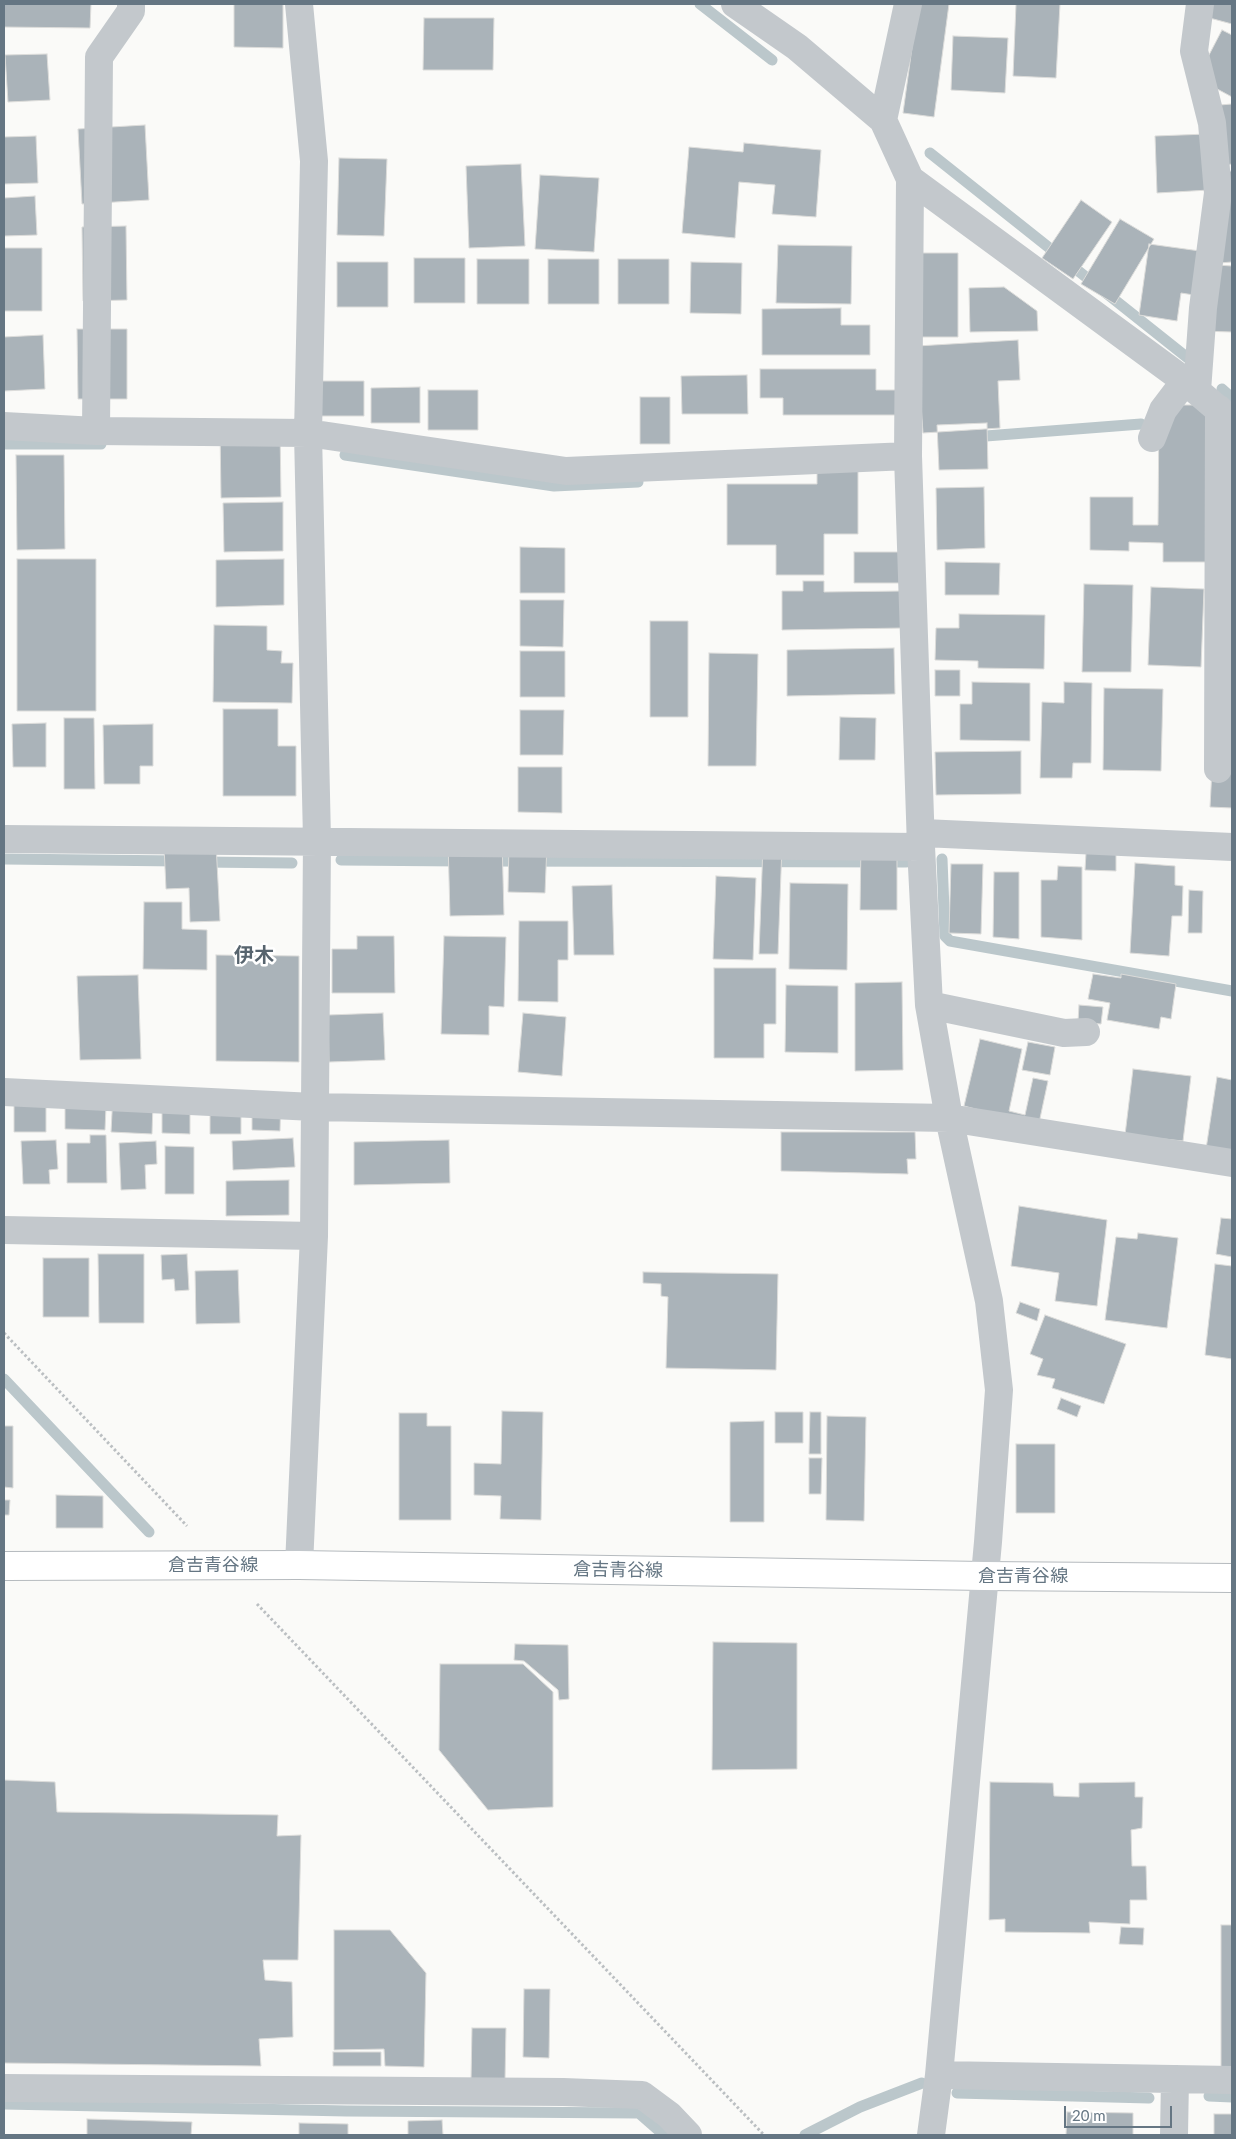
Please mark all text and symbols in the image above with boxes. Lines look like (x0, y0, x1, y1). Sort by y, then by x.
district label: 伊木 (234, 944, 274, 968)
street label: 倉吉青谷線 (168, 1554, 258, 1576)
street label: 倉吉青谷線 (573, 1558, 663, 1582)
street label: 倉吉青谷線 (978, 1565, 1068, 1587)
scale bar (1066, 2096, 1174, 2128)
text: 20 m (1072, 2106, 1106, 2124)

